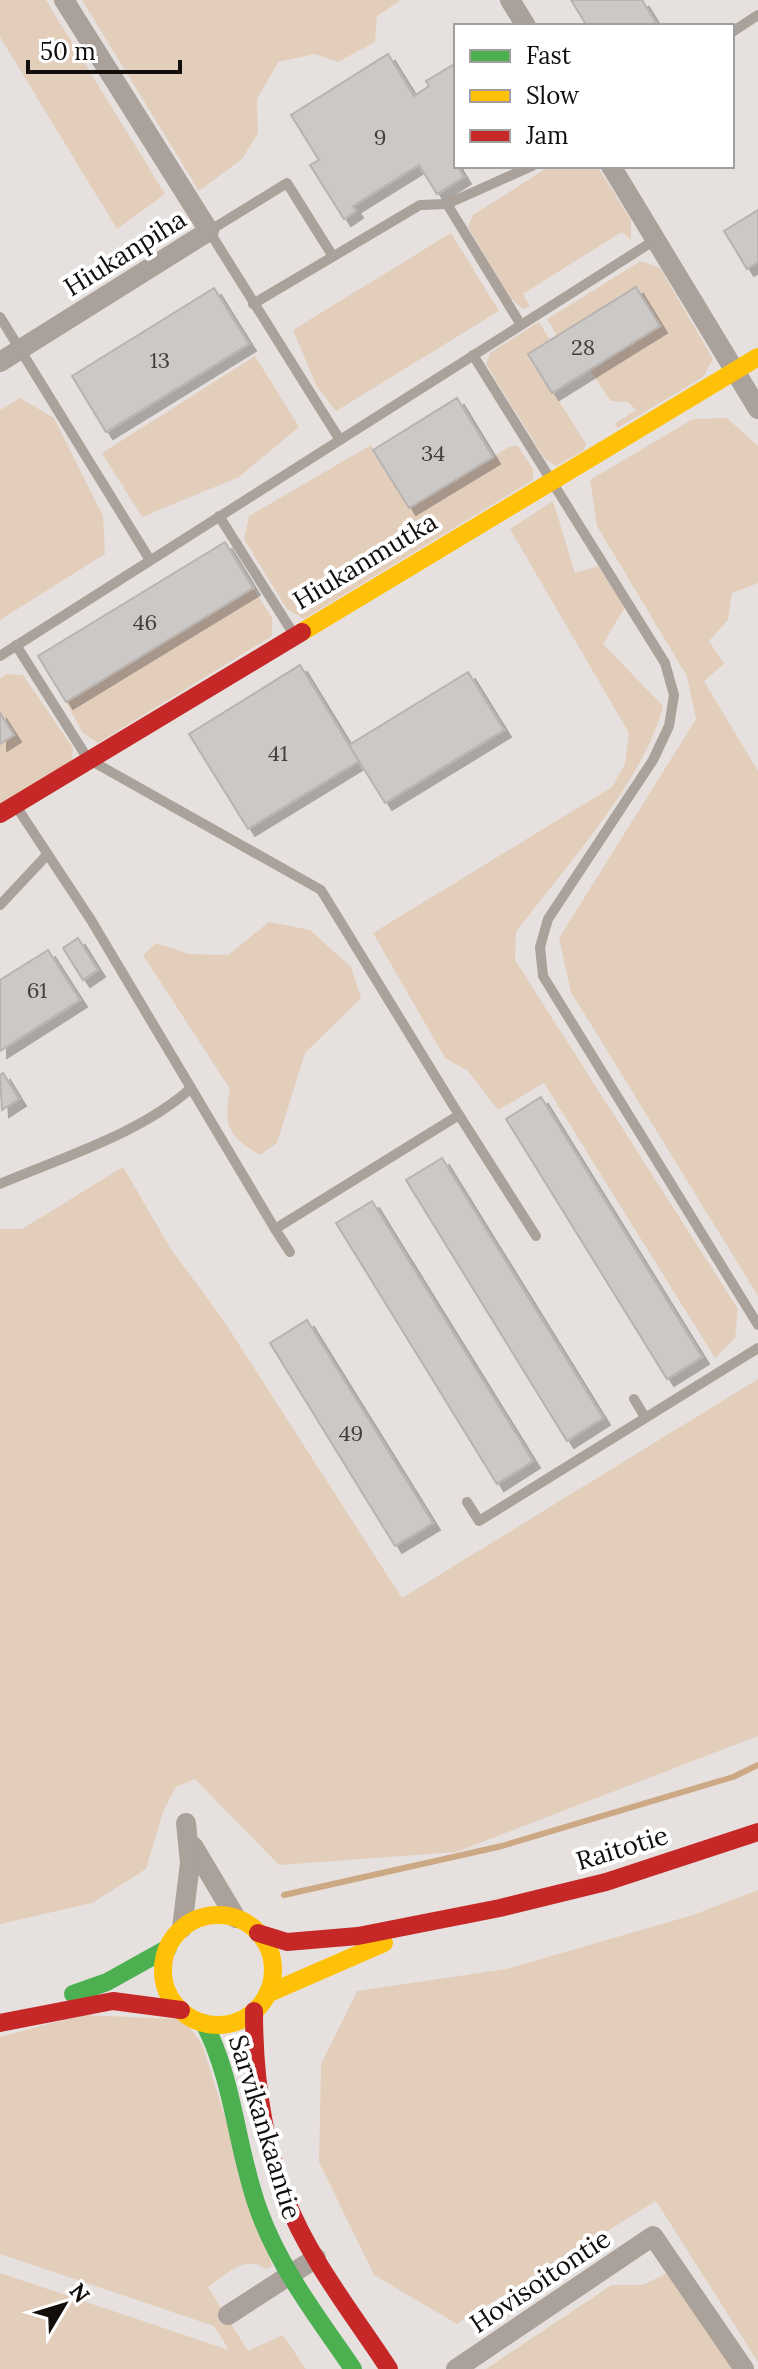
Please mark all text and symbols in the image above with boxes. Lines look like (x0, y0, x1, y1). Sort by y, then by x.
scale bar (28, 24, 180, 74)
legend (454, 24, 734, 168)
text: 50 m (40, 36, 96, 67)
text: Fast (526, 40, 572, 71)
text: Slow (526, 80, 580, 111)
text: Jam (525, 120, 568, 151)
house number: 9 (374, 123, 386, 151)
street label: Hiukanpiha (58, 202, 192, 303)
house number: 28 (571, 333, 595, 361)
house number: 13 (150, 346, 170, 374)
house number: 34 (421, 439, 445, 467)
street label: Hiukanmutka (287, 505, 443, 617)
house number: 46 (133, 608, 157, 636)
house number: 41 (268, 739, 288, 767)
house number: 61 (27, 976, 47, 1004)
house number: 49 (339, 1419, 363, 1447)
street label: Raitotie (572, 1818, 672, 1877)
street label: Sarvikankaantie (222, 2031, 309, 2223)
street label: Hovisoitontie (463, 2221, 616, 2340)
north arrow (24, 2265, 104, 2345)
text: N (63, 2277, 96, 2308)

